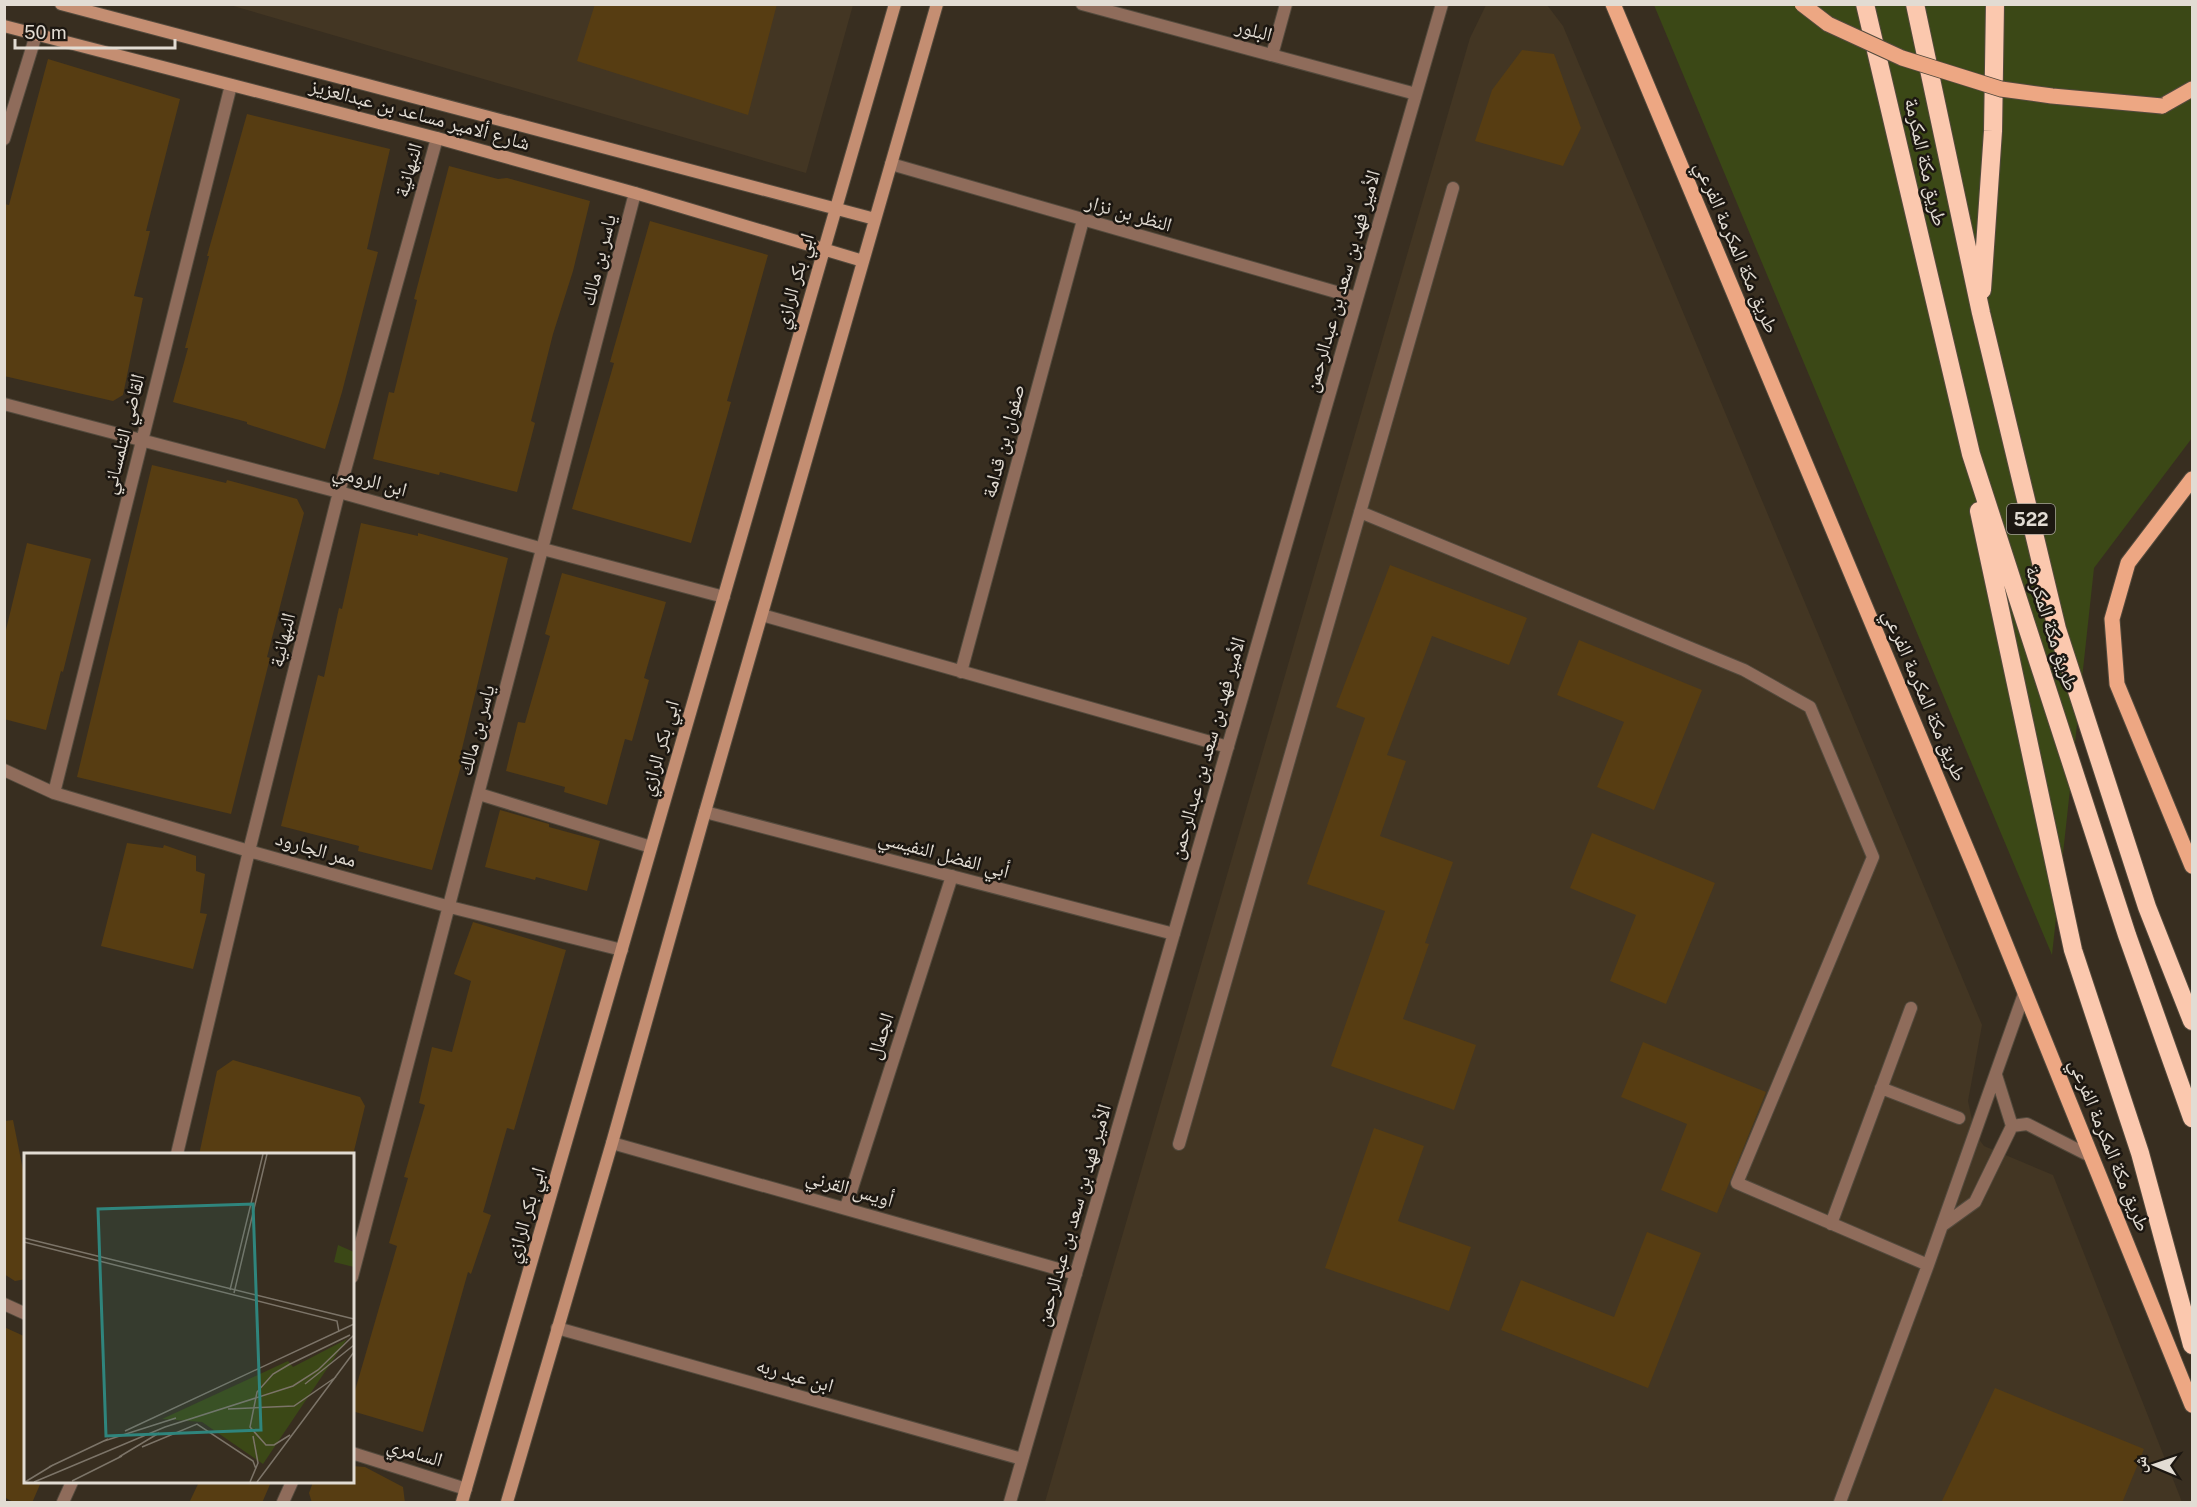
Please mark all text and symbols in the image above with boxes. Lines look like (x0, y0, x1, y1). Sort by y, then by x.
scale bar (15, 12, 176, 50)
street label: البلور (1232, 13, 1275, 46)
text: 50 m (24, 22, 67, 43)
street label: شارع ألامير مساعد بن عبدالعزيز (306, 73, 533, 156)
street label: طريق مكة المكرمة (1900, 96, 1952, 228)
street label: النبهانية (389, 140, 427, 200)
street label: طريق مكة المكرمة الفرعي (1686, 158, 1784, 338)
street label: الأمير فهد بن سعد بن عبدالرحمن (1299, 167, 1385, 395)
street label: النظر بن نزار (1082, 189, 1175, 237)
street label: ياسر بن مالك (575, 212, 621, 308)
street label: ابي بكر الرازي (769, 230, 823, 333)
street label: القاضي التلمساني (96, 371, 153, 498)
street label: صفوان بن قدامة (976, 381, 1030, 501)
street label: ابن الرومي (329, 459, 410, 505)
road number: 522 (2007, 504, 2055, 534)
street label: طريق مكة المكرمة (2020, 562, 2084, 694)
street label: طريق مكة المكرمة الفرعي (1874, 606, 1972, 786)
street label: النبهانية (264, 610, 300, 670)
street label: الأمير فهد بن سعد بن عبدالرحمن (1164, 634, 1250, 862)
street label: ياسر بن مالك (452, 682, 500, 778)
street label: ابي بكر الرازي (634, 697, 688, 800)
street label: أبي الفضل النفيسي (875, 825, 1012, 887)
street label: ممر الجارود (273, 826, 359, 872)
street label: الجمال (861, 1010, 899, 1062)
street label: طريق مكة المكرمة الفرعي (2061, 1055, 2156, 1236)
street label: الأمير فهد بن سعد بن عبدالرحمن (1030, 1101, 1116, 1329)
inset map (24, 1153, 354, 1483)
street label: ابي بكر الرازي (500, 1164, 554, 1267)
street label: أويس القرني (802, 1164, 897, 1216)
street label: ابن عبد ربه (754, 1353, 836, 1397)
street label: السامري (383, 1432, 446, 1476)
north arrow (2125, 1435, 2185, 1495)
text: ش (2131, 1456, 2150, 1473)

